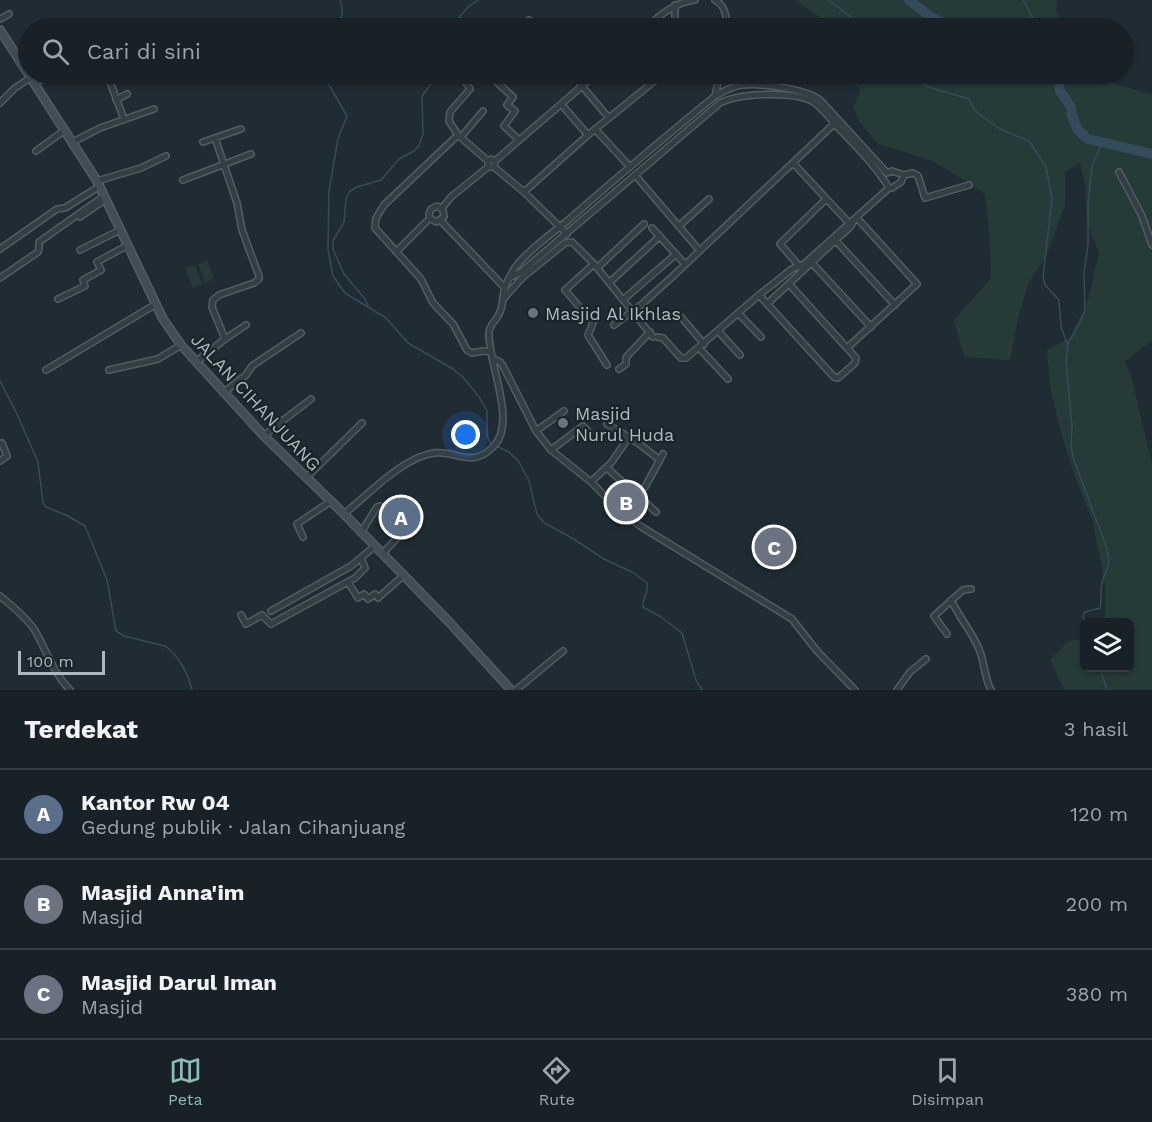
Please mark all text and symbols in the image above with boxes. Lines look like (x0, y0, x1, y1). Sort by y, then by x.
search box (18, 18, 1134, 84)
icon: search (39, 35, 72, 68)
text: Cari di sini (87, 39, 201, 64)
place label: Masjid Al Ikhlas (545, 303, 681, 324)
marker: Masjid Al Ikhlas (526, 306, 540, 320)
street label: JALAN CIHANJUANG (187, 329, 325, 475)
place label: Masjid Nurul Huda (575, 403, 674, 445)
marker: Masjid Nurul Huda (556, 416, 570, 430)
your location (451, 420, 480, 449)
pin: B (606, 480, 646, 524)
pin: A (382, 494, 420, 540)
pin: C (754, 524, 794, 570)
map controls (1080, 618, 1134, 672)
button: layers (1080, 618, 1134, 672)
scale bar (18, 648, 105, 676)
text: 100 m (27, 652, 74, 671)
text: Terdekat (24, 714, 138, 744)
text: 3 hasil (1064, 717, 1128, 741)
text: Kantor Rw 04 (81, 790, 230, 815)
text: A (37, 802, 50, 826)
text: 120 m (1070, 802, 1128, 826)
text: Gedung publik · Jalan Cihanjuang (81, 815, 405, 839)
text: Masjid Anna'im (81, 880, 245, 905)
text: B (37, 892, 50, 916)
text: 200 m (1066, 892, 1128, 916)
text: Masjid (81, 905, 143, 929)
text: Masjid Darul Iman (81, 970, 277, 995)
text: C (37, 982, 50, 1006)
text: 380 m (1066, 982, 1128, 1006)
text: Masjid (81, 995, 143, 1019)
tab: Peta (168, 1054, 202, 1109)
tab: Rute (539, 1054, 575, 1109)
tab: Disimpan (911, 1054, 984, 1109)

